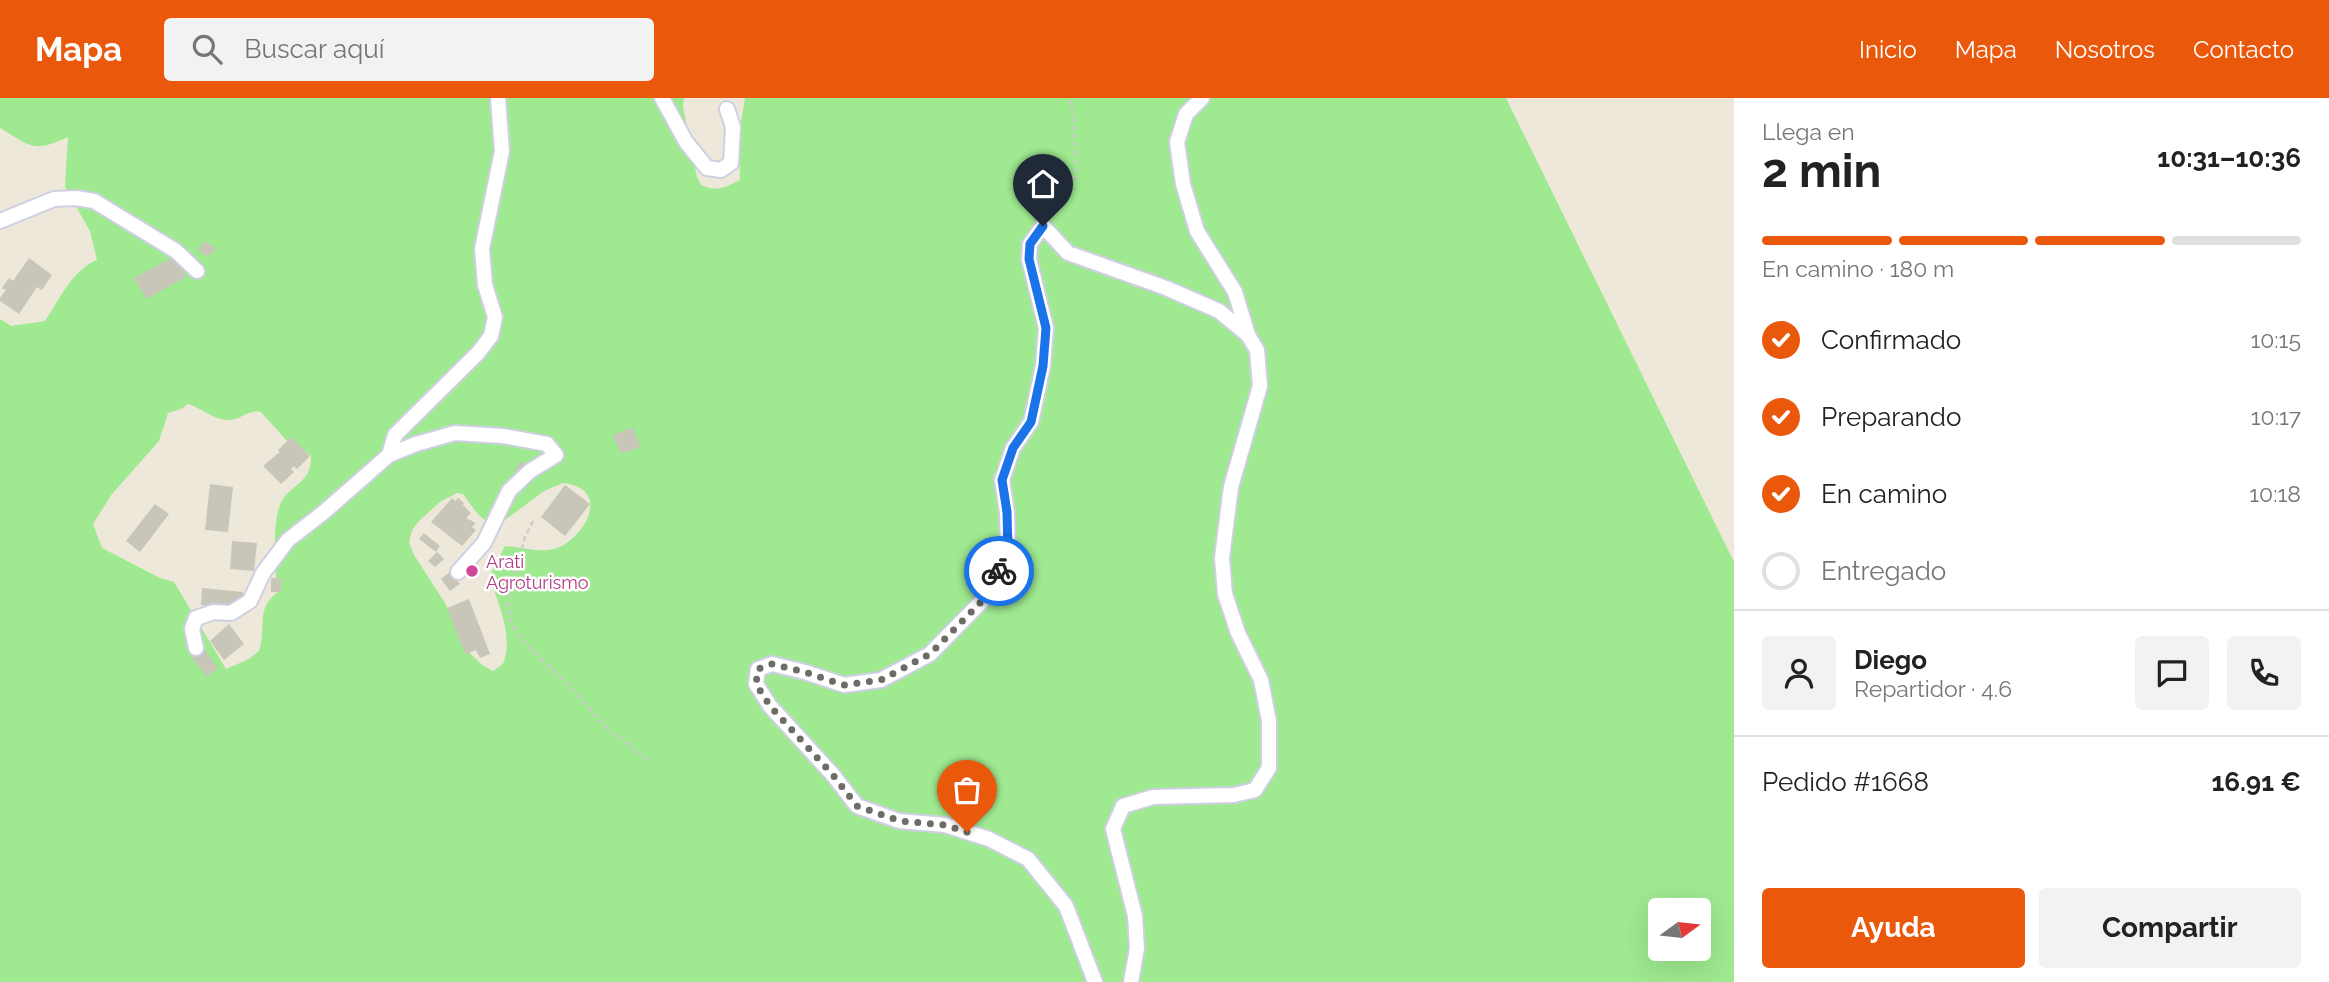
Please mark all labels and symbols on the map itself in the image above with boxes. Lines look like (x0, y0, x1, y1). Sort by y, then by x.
pin (1013, 154, 1073, 226)
courier (964, 536, 1034, 606)
place label: Arati Agroturismo (486, 551, 589, 593)
marker: Arati Agroturismo (464, 563, 480, 579)
pin (937, 760, 997, 832)
north arrow (1648, 898, 1712, 961)

